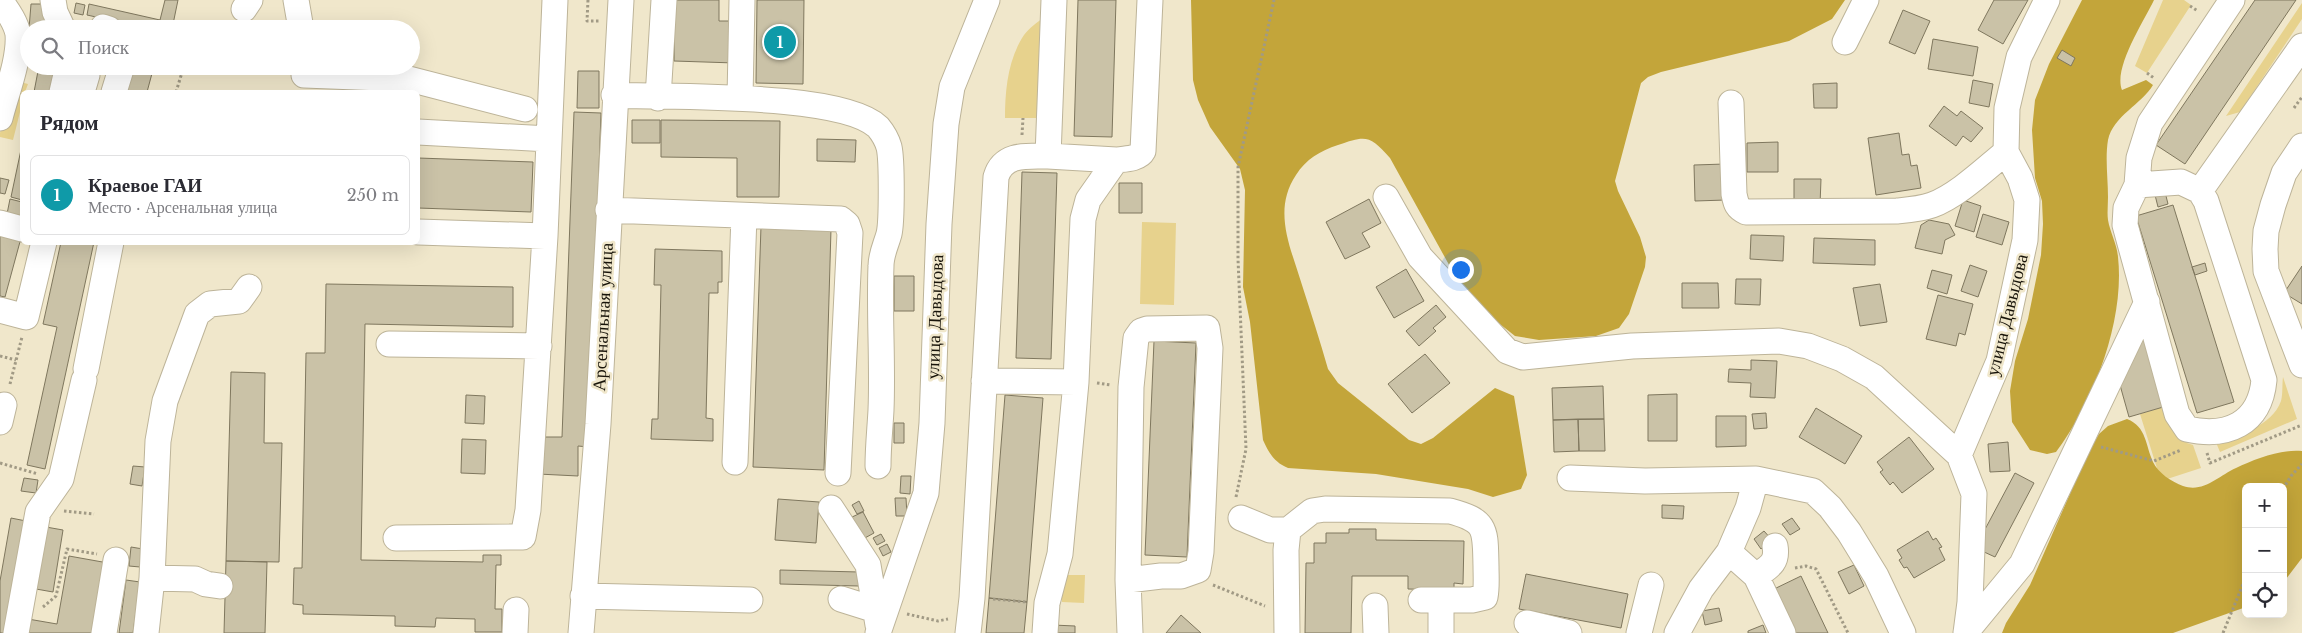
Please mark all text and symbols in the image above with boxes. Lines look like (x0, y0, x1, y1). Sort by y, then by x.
search box (20, 20, 420, 75)
pin: 1 (764, 23, 796, 61)
icon: search (38, 34, 66, 62)
text: Поиск (78, 36, 129, 59)
text: Рядом (40, 110, 99, 136)
text: Краевое ГАИ (88, 174, 202, 197)
text: 1 (54, 185, 60, 205)
text: 250 m (347, 185, 399, 205)
text: Место · Арсенальная улица (88, 197, 277, 217)
street label: Арсенальная улица (588, 242, 618, 392)
street label: улица Давыдова (1981, 252, 2033, 378)
street label: улица Давыдова (922, 254, 948, 380)
your location (1448, 257, 1474, 283)
map controls (2242, 483, 2287, 618)
button: + (2242, 483, 2287, 528)
button: − (2242, 528, 2287, 573)
button: locate (2242, 573, 2287, 618)

